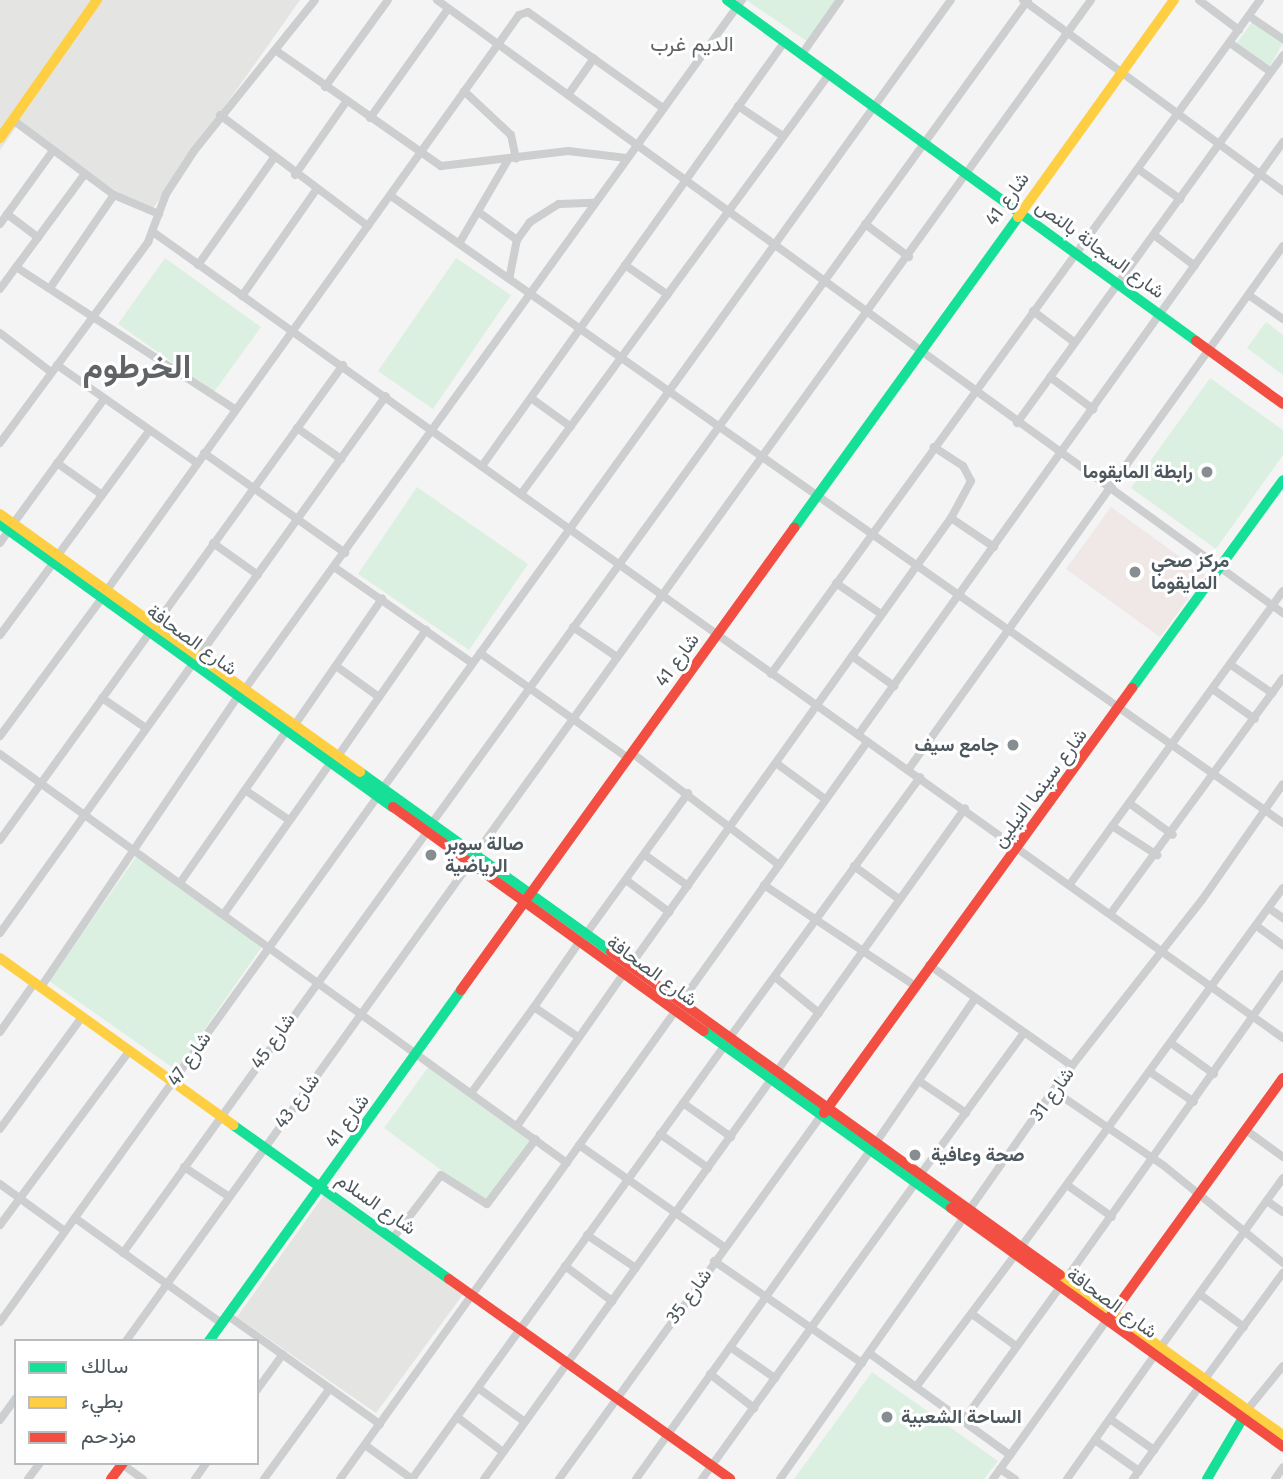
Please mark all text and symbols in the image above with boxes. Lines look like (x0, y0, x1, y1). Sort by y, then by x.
district label: الديم غرب (650, 31, 734, 57)
street label: شارع 41 (980, 168, 1034, 230)
street label: شارع السجانة بالنص (1031, 195, 1169, 303)
district label: الخرطوم (83, 348, 191, 388)
place label: رابطة المايقوما (1083, 461, 1193, 483)
marker: رابطة المايقوما (1199, 464, 1215, 480)
place label: مركز صحي المايقوما (1151, 550, 1229, 594)
marker: مركز صحي المايقوما (1125, 562, 1145, 582)
street label: شارع الصحافة (142, 600, 242, 680)
street label: شارع 41 (650, 629, 704, 691)
street label: شارع سينما النيلين (988, 724, 1092, 852)
place label: جامع سيف (915, 734, 999, 756)
marker: جامع سيف (1005, 737, 1021, 753)
place label: صالة سوبر الرياضية (445, 833, 524, 877)
marker: صالة سوبر الرياضية (423, 847, 439, 863)
street label: شارع الصحافة (602, 931, 702, 1011)
street label: شارع 45 (246, 1009, 300, 1073)
street label: شارع 47 (162, 1027, 216, 1091)
street label: شارع 31 (1025, 1063, 1079, 1125)
street label: شارع 43 (269, 1069, 325, 1133)
street label: شارع 41 (320, 1090, 374, 1152)
place label: صحة وعافية (931, 1144, 1025, 1166)
marker: صحة وعافية (905, 1145, 925, 1165)
street label: شارع السلام (332, 1168, 420, 1240)
street label: شارع الصحافة (1062, 1263, 1162, 1343)
street label: شارع 35 (661, 1264, 717, 1328)
legend (14, 1339, 259, 1465)
text: سالك (81, 1353, 128, 1379)
text: بطيء (81, 1388, 124, 1414)
place label: الساحة الشعبية (901, 1406, 1022, 1428)
marker: الساحة الشعبية (879, 1409, 895, 1425)
text: مزدحم (81, 1423, 136, 1449)

